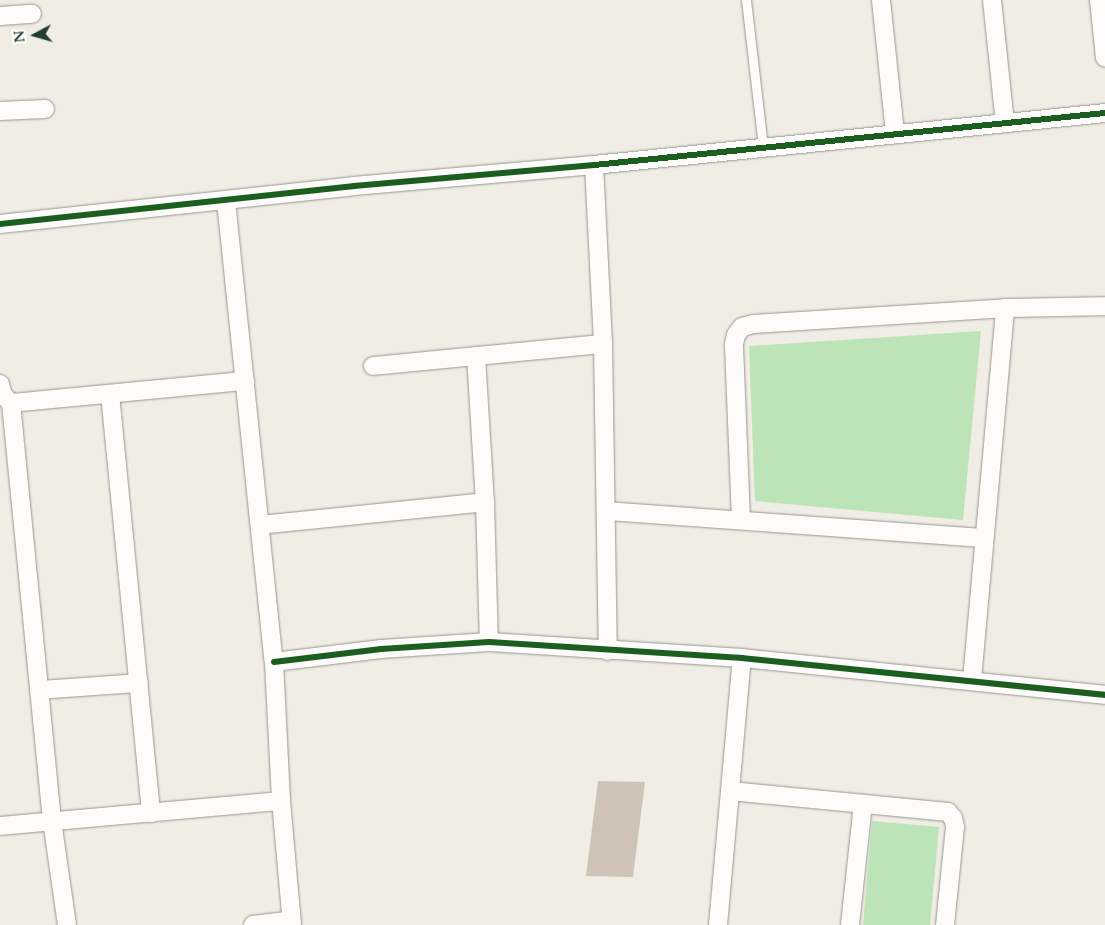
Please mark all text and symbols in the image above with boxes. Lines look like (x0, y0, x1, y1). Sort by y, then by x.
north arrow (10, 10, 60, 60)
text: N (10, 30, 30, 44)

